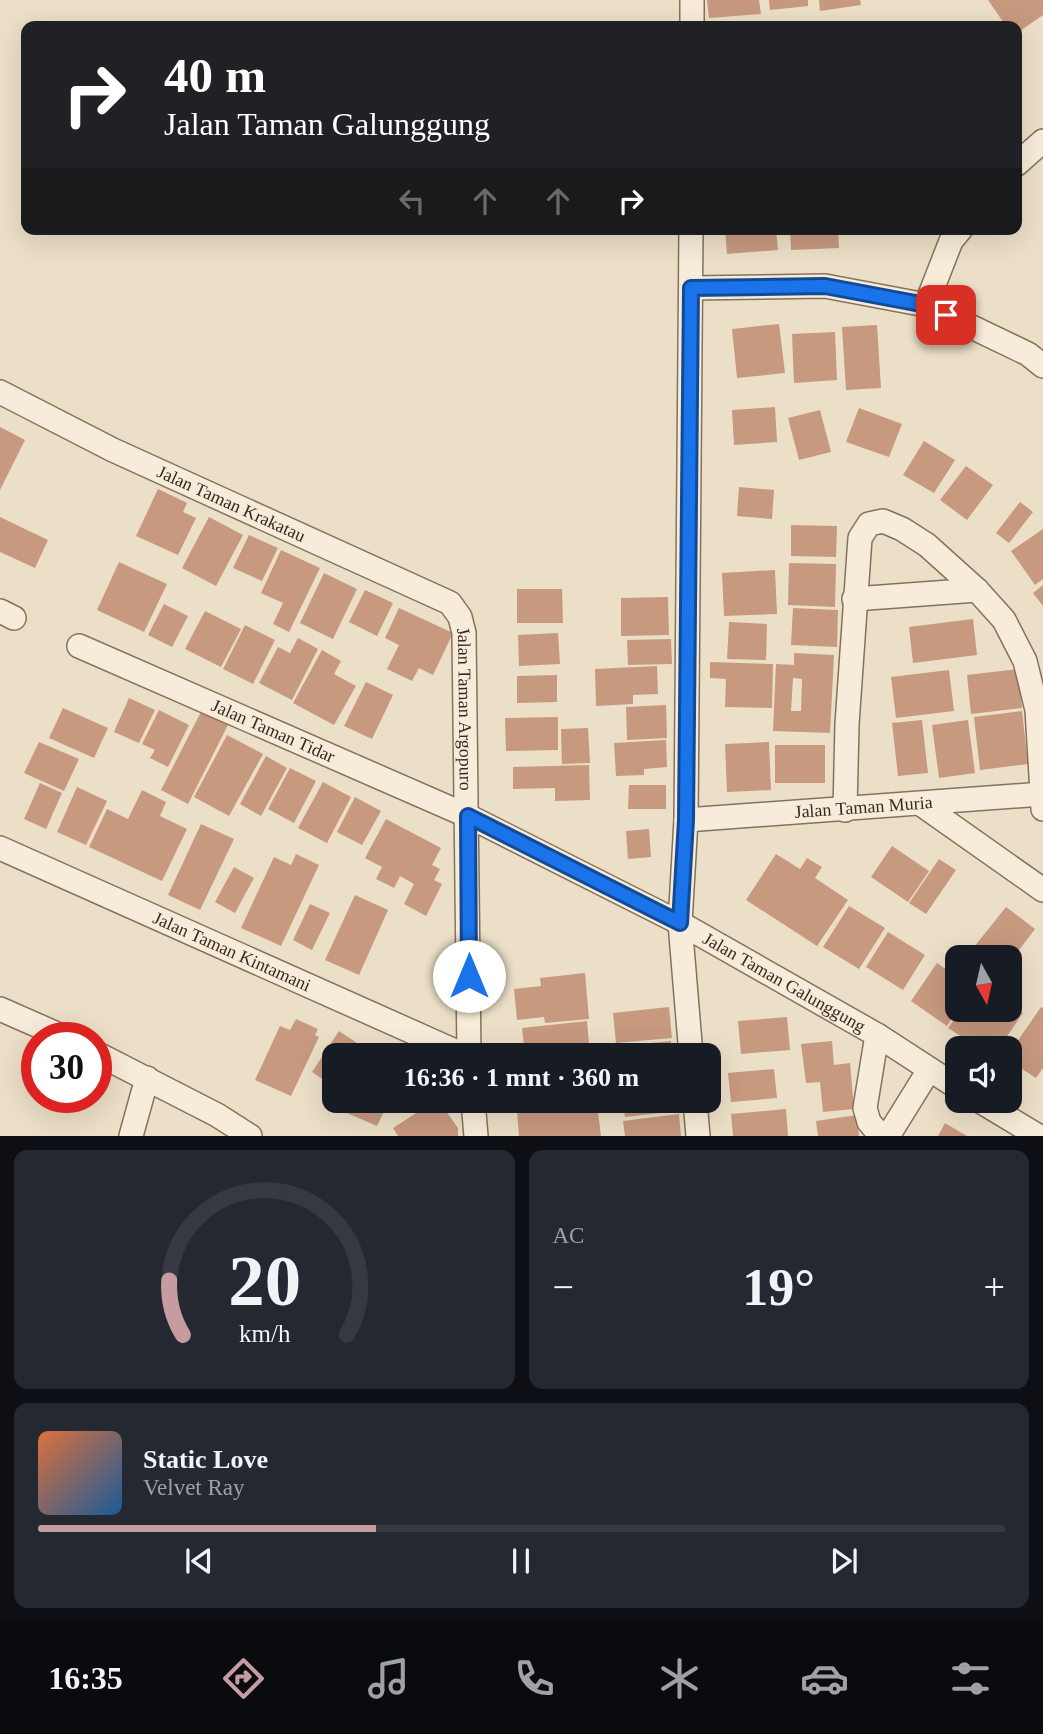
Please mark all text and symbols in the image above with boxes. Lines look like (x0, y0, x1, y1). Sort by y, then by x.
text: 40 m (164, 48, 266, 103)
icon: right (49, 49, 140, 140)
text: Jalan Taman Galunggung (164, 106, 490, 142)
icon: left (393, 182, 431, 220)
icon: ahead (466, 182, 504, 220)
icon: ahead (539, 182, 577, 220)
icon: right (612, 182, 650, 220)
pin (916, 285, 976, 345)
icon: arrive (927, 296, 965, 334)
street label: Jalan Taman Krakatau (154, 461, 309, 546)
street label: Jalan Taman Argopuro (453, 625, 476, 791)
street label: Jalan Taman Tidar (209, 695, 338, 767)
street label: Jalan Taman Muria (794, 792, 933, 822)
street label: Jalan Taman Kintamani (150, 908, 314, 995)
street label: Jalan Taman Galunggung (700, 928, 869, 1036)
position arrow (432, 939, 506, 1013)
north arrow (945, 945, 1022, 1022)
map controls (945, 945, 1022, 1113)
speed limit sign: 30 (21, 1022, 112, 1113)
button: sound (945, 1036, 1022, 1113)
text: 16:36 · 1 mnt · 360 m (404, 1063, 639, 1092)
text: AC (553, 1223, 584, 1248)
text: 20 (228, 1241, 301, 1322)
text: 19° (742, 1259, 815, 1316)
text: − (553, 1266, 574, 1308)
text: + (984, 1266, 1005, 1308)
text: km/h (239, 1320, 290, 1347)
text: Static Love (143, 1445, 268, 1474)
text: Velvet Ray (143, 1475, 245, 1500)
icon: previous (180, 1542, 218, 1580)
icon: pause (502, 1542, 540, 1580)
icon: next (825, 1542, 863, 1580)
icon: directions (219, 1654, 268, 1703)
icon: music (364, 1654, 413, 1703)
icon: phone (510, 1654, 559, 1703)
icon: climate (655, 1654, 704, 1703)
icon: car (800, 1654, 849, 1703)
icon: filters (946, 1654, 995, 1703)
text: 16:35 (48, 1660, 123, 1696)

